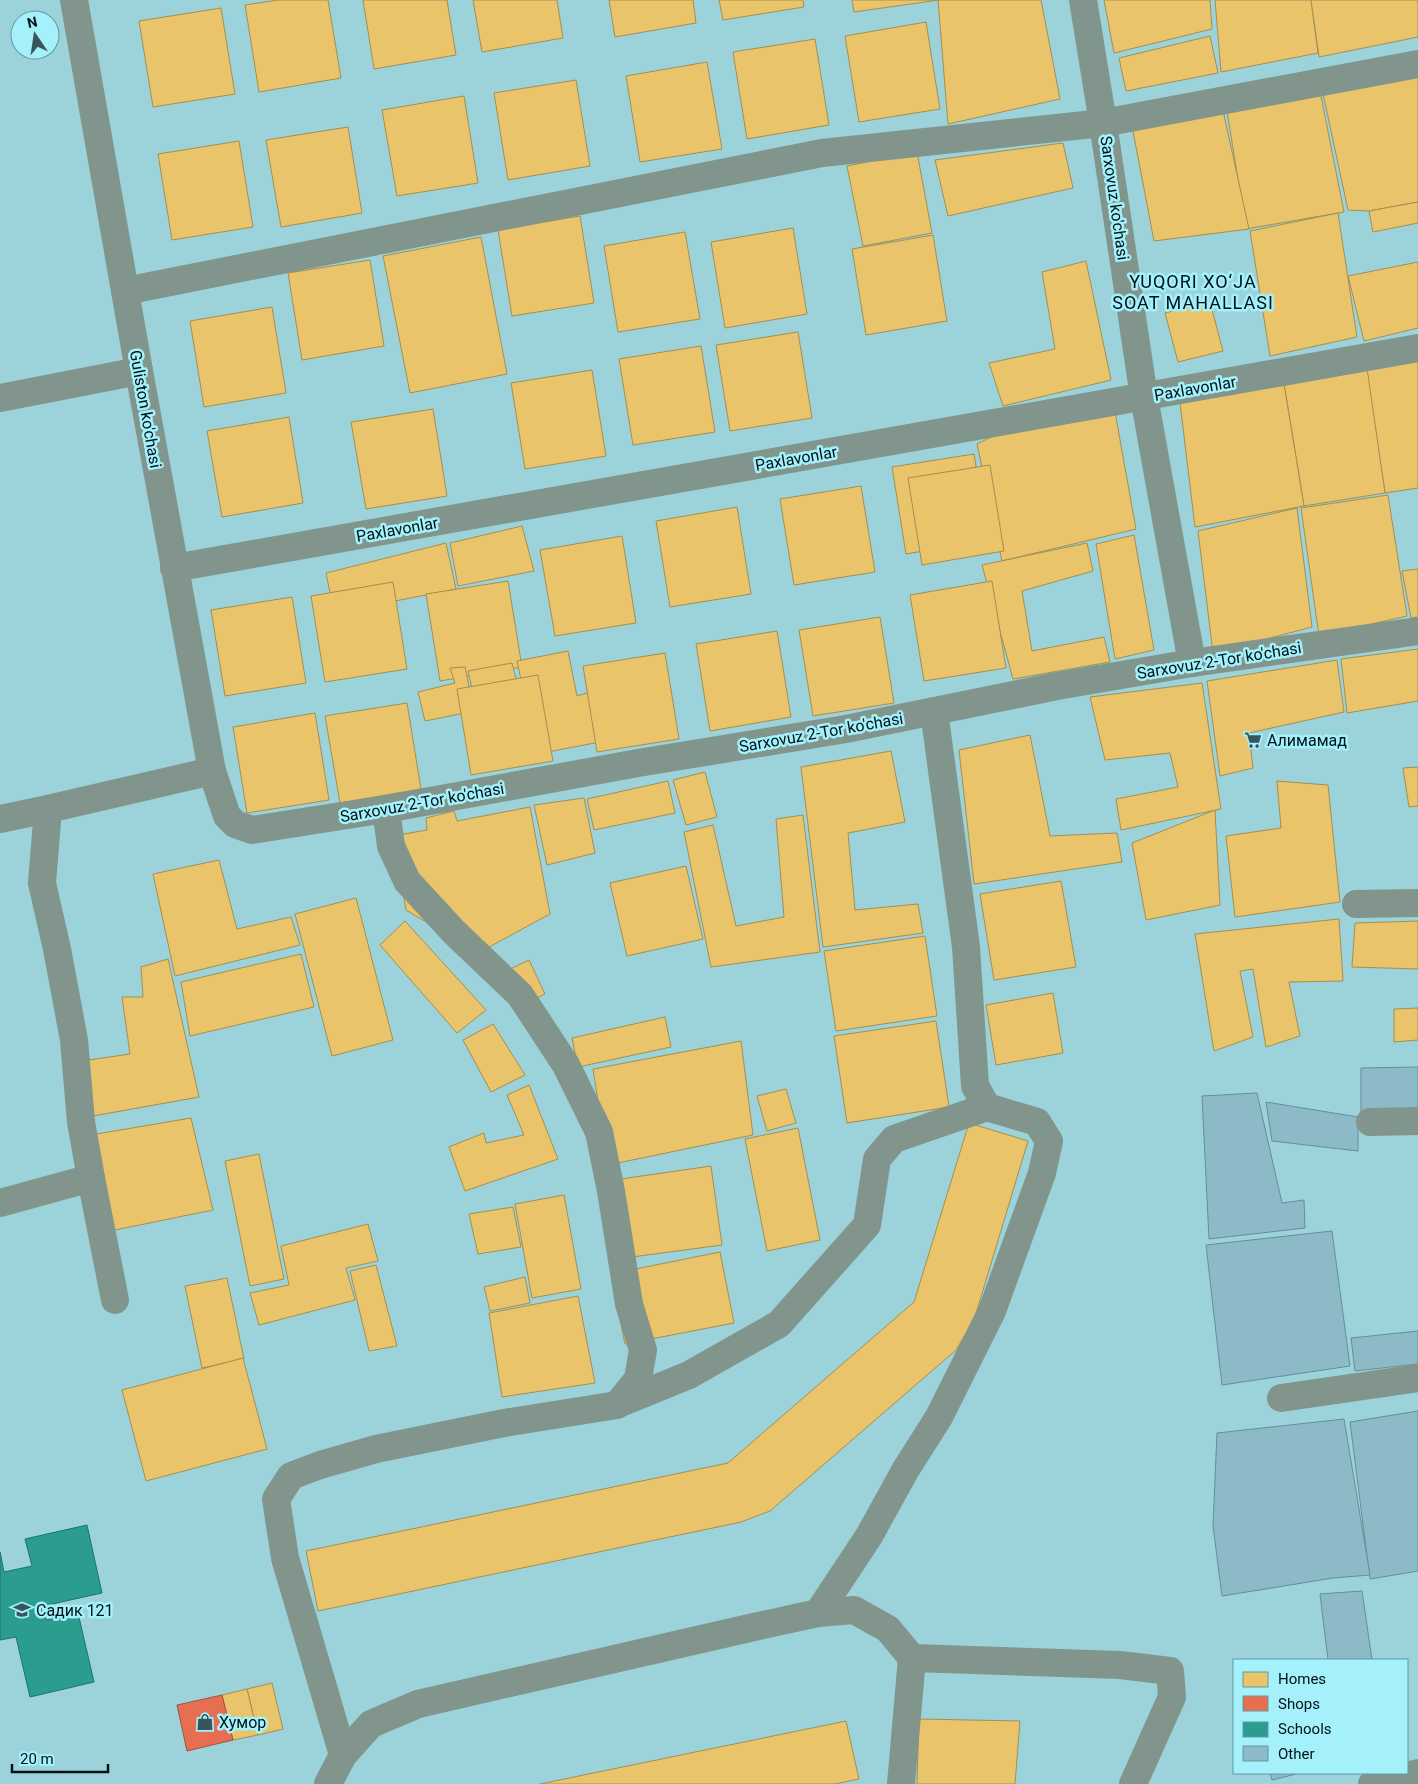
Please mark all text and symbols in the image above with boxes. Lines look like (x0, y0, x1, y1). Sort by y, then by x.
north arrow (10, 10, 60, 60)
text: N (25, 13, 39, 31)
street label: Sarxovuz ko'chasi (1096, 135, 1133, 262)
district label: YUQORI XO‘JA SOAT MAHALLASI (1112, 271, 1274, 313)
street label: Guliston ko'chasi (126, 349, 165, 469)
street label: Paxlavonlar (1153, 372, 1238, 405)
street label: Paxlavonlar (754, 442, 839, 475)
street label: Paxlavonlar (355, 513, 440, 546)
street label: Sarxovuz 2-Tor ko'chasi (1136, 638, 1303, 683)
street label: Sarxovuz 2-Tor ko'chasi (738, 709, 905, 756)
supermarket icon: Алимамад (1243, 730, 1263, 750)
place label: Алимамад (1267, 731, 1347, 750)
street label: Sarxovuz 2-Tor ko'chasi (339, 779, 506, 826)
school or university icon: Садик 121 (12, 1600, 32, 1620)
place label: Садик 121 (36, 1601, 114, 1620)
legend (1233, 1659, 1408, 1774)
text: Homes (1278, 1670, 1326, 1688)
text: Shops (1278, 1695, 1320, 1713)
shop icon: Хумор (195, 1712, 215, 1732)
place label: Хумор (219, 1713, 266, 1732)
text: Schools (1278, 1720, 1332, 1738)
scale bar (12, 1742, 109, 1774)
text: Other (1278, 1745, 1315, 1763)
text: 20 m (20, 1750, 54, 1768)

